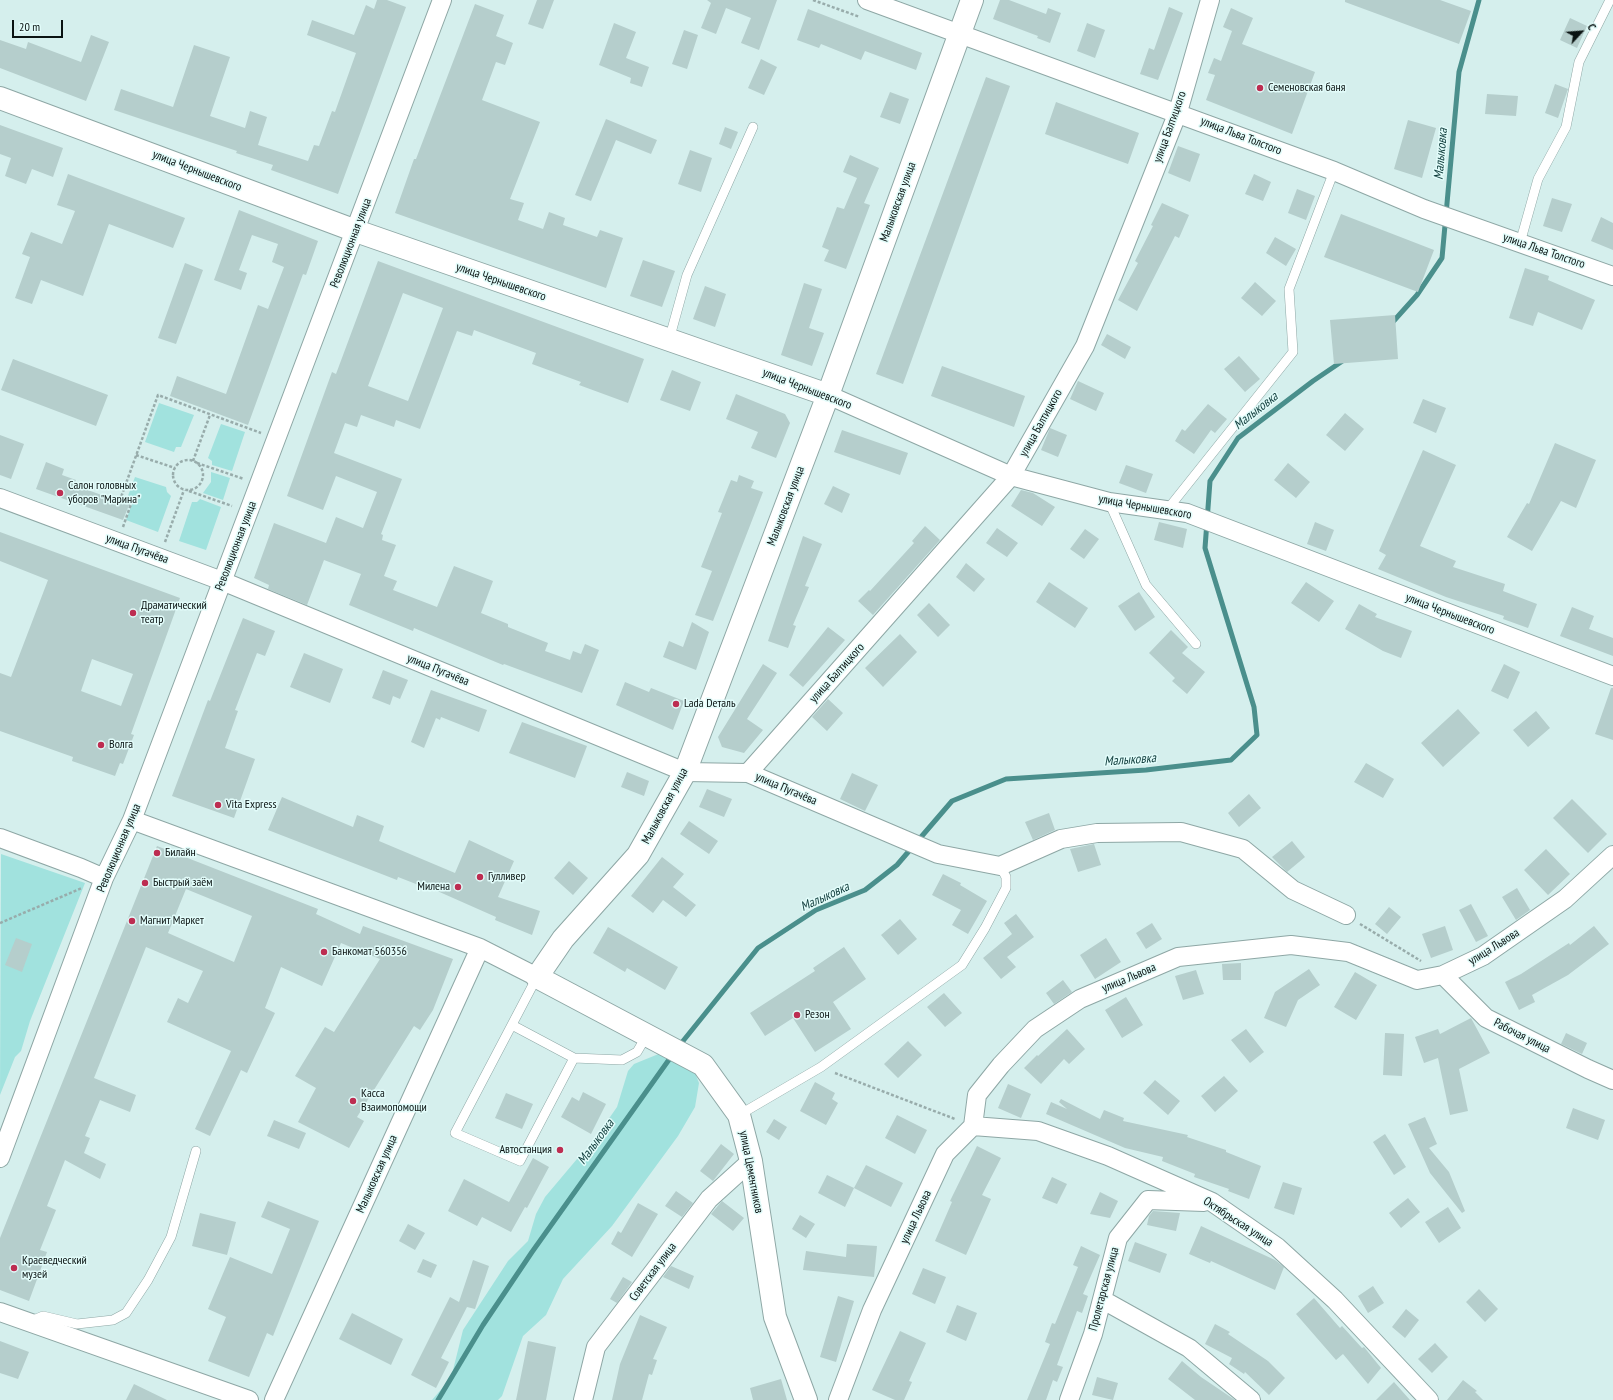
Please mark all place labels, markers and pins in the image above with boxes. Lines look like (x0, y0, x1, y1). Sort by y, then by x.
place label: Семеновская баня (1268, 81, 1345, 95)
marker: Семеновская баня (1255, 83, 1265, 93)
place label: Салон головных уборов "Марина" (68, 479, 140, 507)
marker: Салон головных уборов "Марина" (55, 488, 65, 498)
place label: Драматический театр (141, 599, 207, 627)
marker: Драматический театр (128, 608, 138, 618)
place label: Lada Dеталь (684, 697, 735, 711)
marker: Lada Dеталь (671, 699, 681, 709)
place label: Волга (109, 738, 133, 752)
marker: Волга (96, 740, 106, 750)
place label: Vita Express (226, 798, 276, 812)
marker: Vita Express (213, 800, 223, 810)
place label: Билайн (165, 846, 196, 860)
marker: Билайн (152, 848, 162, 858)
place label: Гулливер (488, 870, 526, 884)
marker: Гулливер (475, 872, 485, 882)
place label: Быстрый заём (153, 876, 213, 890)
marker: Быстрый заём (140, 878, 150, 888)
place label: Милена (417, 880, 450, 894)
marker: Милена (453, 882, 463, 892)
place label: Магнит Маркет (140, 914, 204, 928)
marker: Магнит Маркет (127, 916, 137, 926)
place label: Банкомат 560356 (332, 945, 407, 959)
marker: Банкомат 560356 (319, 947, 329, 957)
place label: Резон (805, 1008, 830, 1022)
marker: Резон (792, 1010, 802, 1020)
place label: Касса Взаимопомощи (361, 1087, 427, 1115)
marker: Касса Взаимопомощи (348, 1096, 358, 1106)
place label: Автостанция (499, 1143, 552, 1157)
marker: Автостанция (555, 1145, 565, 1155)
place label: Краеведческий музей (22, 1254, 87, 1282)
marker: Краеведческий музей (9, 1263, 19, 1273)

